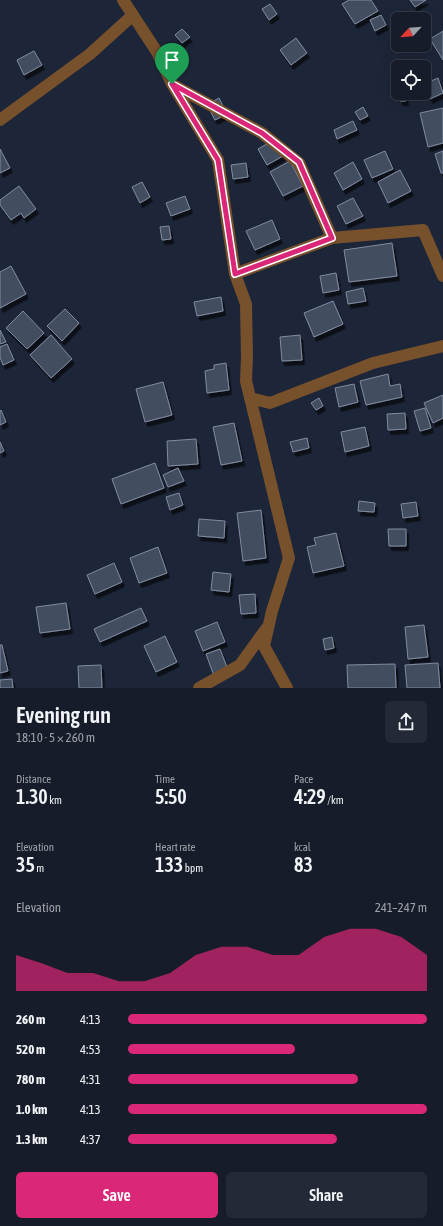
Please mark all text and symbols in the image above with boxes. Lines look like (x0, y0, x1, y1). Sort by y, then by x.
north arrow (391, 12, 431, 52)
map controls (391, 12, 431, 100)
pin (155, 43, 189, 84)
icon: arrive (161, 49, 183, 71)
button: locate (391, 60, 431, 100)
button: share (385, 701, 427, 743)
text: Evening run (16, 702, 111, 728)
text: 18:10 · 5 × 260 m (16, 730, 95, 745)
text: Distance (16, 773, 51, 785)
text: Time (155, 773, 175, 785)
text: Pace (294, 773, 313, 785)
text: 1.30 (16, 785, 48, 808)
text: 5:50 (155, 785, 187, 808)
text: 4:29 (294, 785, 326, 808)
text: km (48, 794, 62, 806)
text: /km (326, 794, 344, 806)
text: Elevation (16, 841, 54, 853)
text: Heart rate (155, 841, 196, 853)
text: kcal (294, 841, 311, 853)
text: 35 (16, 853, 35, 876)
text: 133 (155, 853, 183, 876)
text: 83 (294, 853, 313, 876)
text: m (35, 862, 44, 874)
text: bpm (183, 862, 203, 874)
text: Elevation (16, 900, 61, 915)
text: 241–247 m (375, 900, 427, 915)
text: 260 m (16, 1012, 45, 1027)
text: 4:13 (80, 1012, 101, 1027)
text: 520 m (16, 1042, 45, 1057)
text: 4:53 (80, 1042, 101, 1057)
text: 780 m (16, 1072, 45, 1087)
text: 4:31 (80, 1072, 101, 1087)
text: 1.0 km (16, 1102, 47, 1117)
text: 4:13 (80, 1102, 101, 1117)
text: 1.3 km (16, 1132, 47, 1147)
text: 4:37 (80, 1132, 101, 1147)
button: Save (16, 1172, 218, 1218)
button: Share (226, 1172, 427, 1218)

